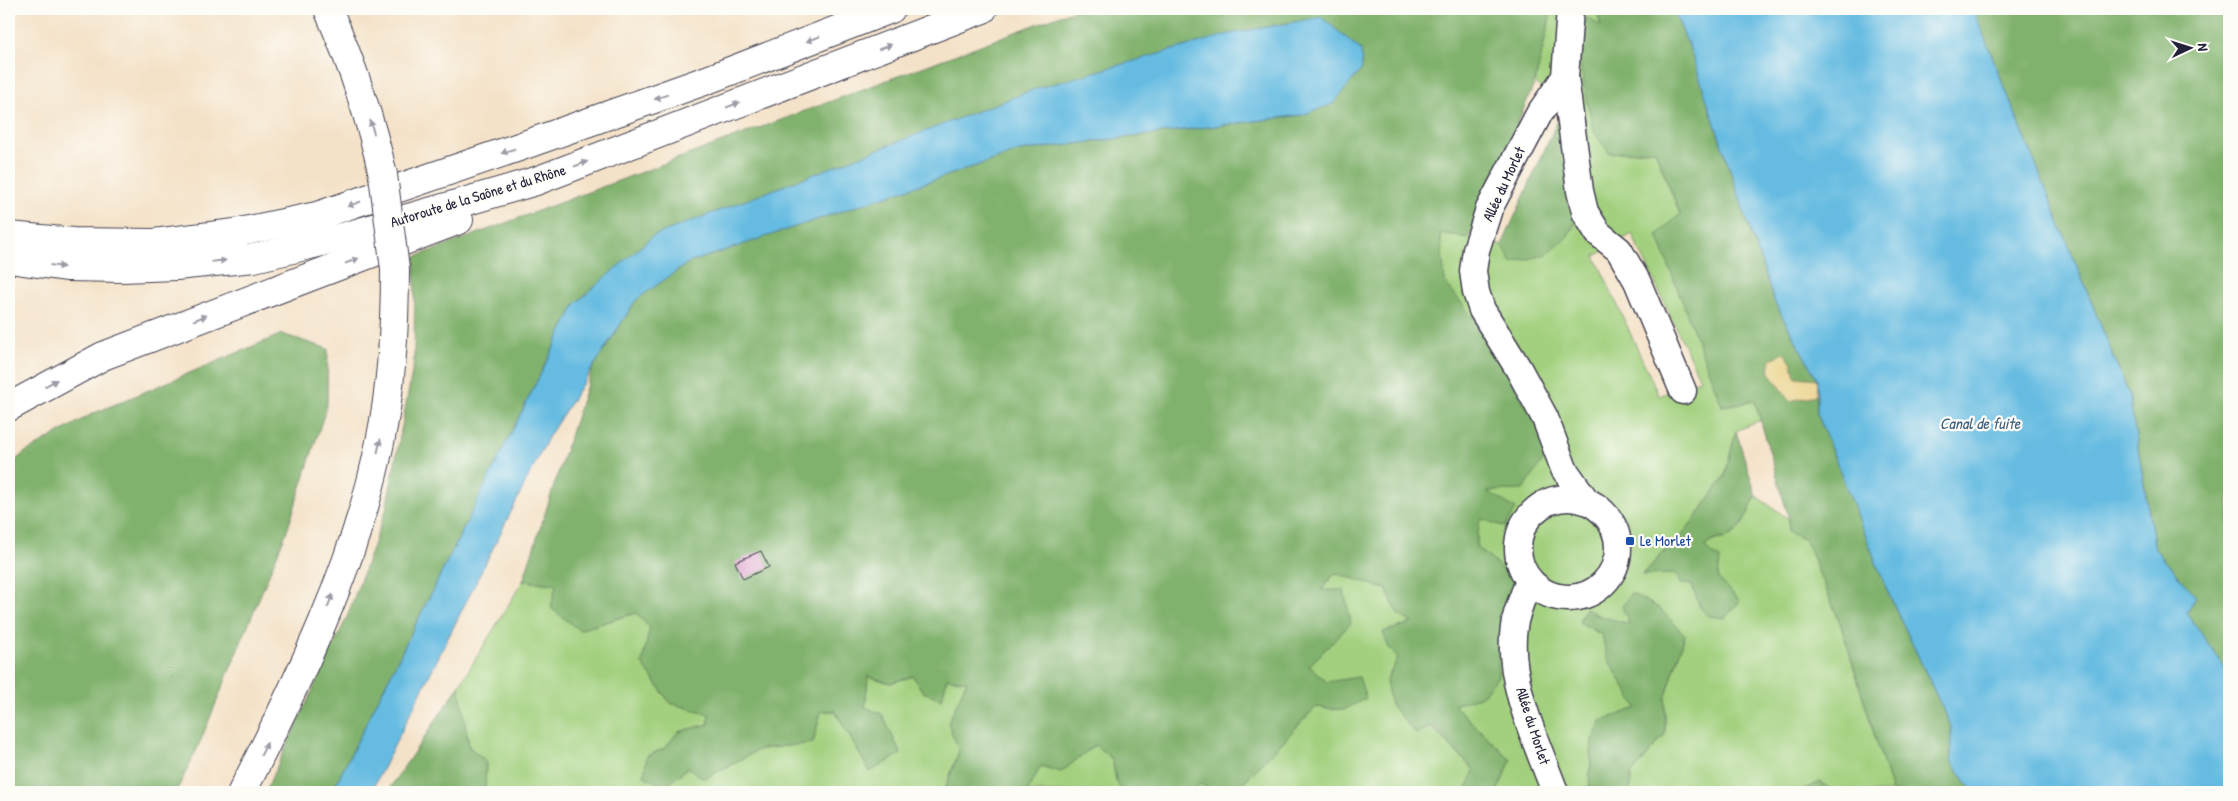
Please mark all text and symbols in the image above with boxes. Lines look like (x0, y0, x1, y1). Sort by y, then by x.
north arrow (2166, 22, 2216, 72)
one-way arrow (805, 36, 820, 43)
one-way arrow (877, 43, 892, 50)
text: N (2194, 43, 2213, 52)
one-way arrow (653, 94, 668, 101)
one-way arrow (726, 101, 741, 109)
one-way arrow (368, 120, 376, 135)
street label: Allée du Morlet (1477, 142, 1530, 225)
one-way arrow (500, 148, 515, 156)
street label: Autoroute de la Saône et du Rhône (388, 159, 568, 232)
one-way arrow (574, 159, 588, 167)
one-way arrow (346, 201, 361, 208)
one-way arrow (211, 257, 227, 265)
one-way arrow (345, 257, 360, 265)
one-way arrow (49, 262, 65, 270)
one-way arrow (193, 314, 208, 322)
one-way arrow (44, 379, 58, 387)
water label: Canal de fuite (1940, 412, 2021, 434)
one-way arrow (375, 438, 383, 453)
place label: Le Morlet (1640, 530, 1692, 551)
marker: Le Morlet (1624, 535, 1636, 547)
one-way arrow (327, 593, 334, 608)
street label: Allée du Morlet (1511, 684, 1556, 768)
one-way arrow (260, 742, 268, 756)

